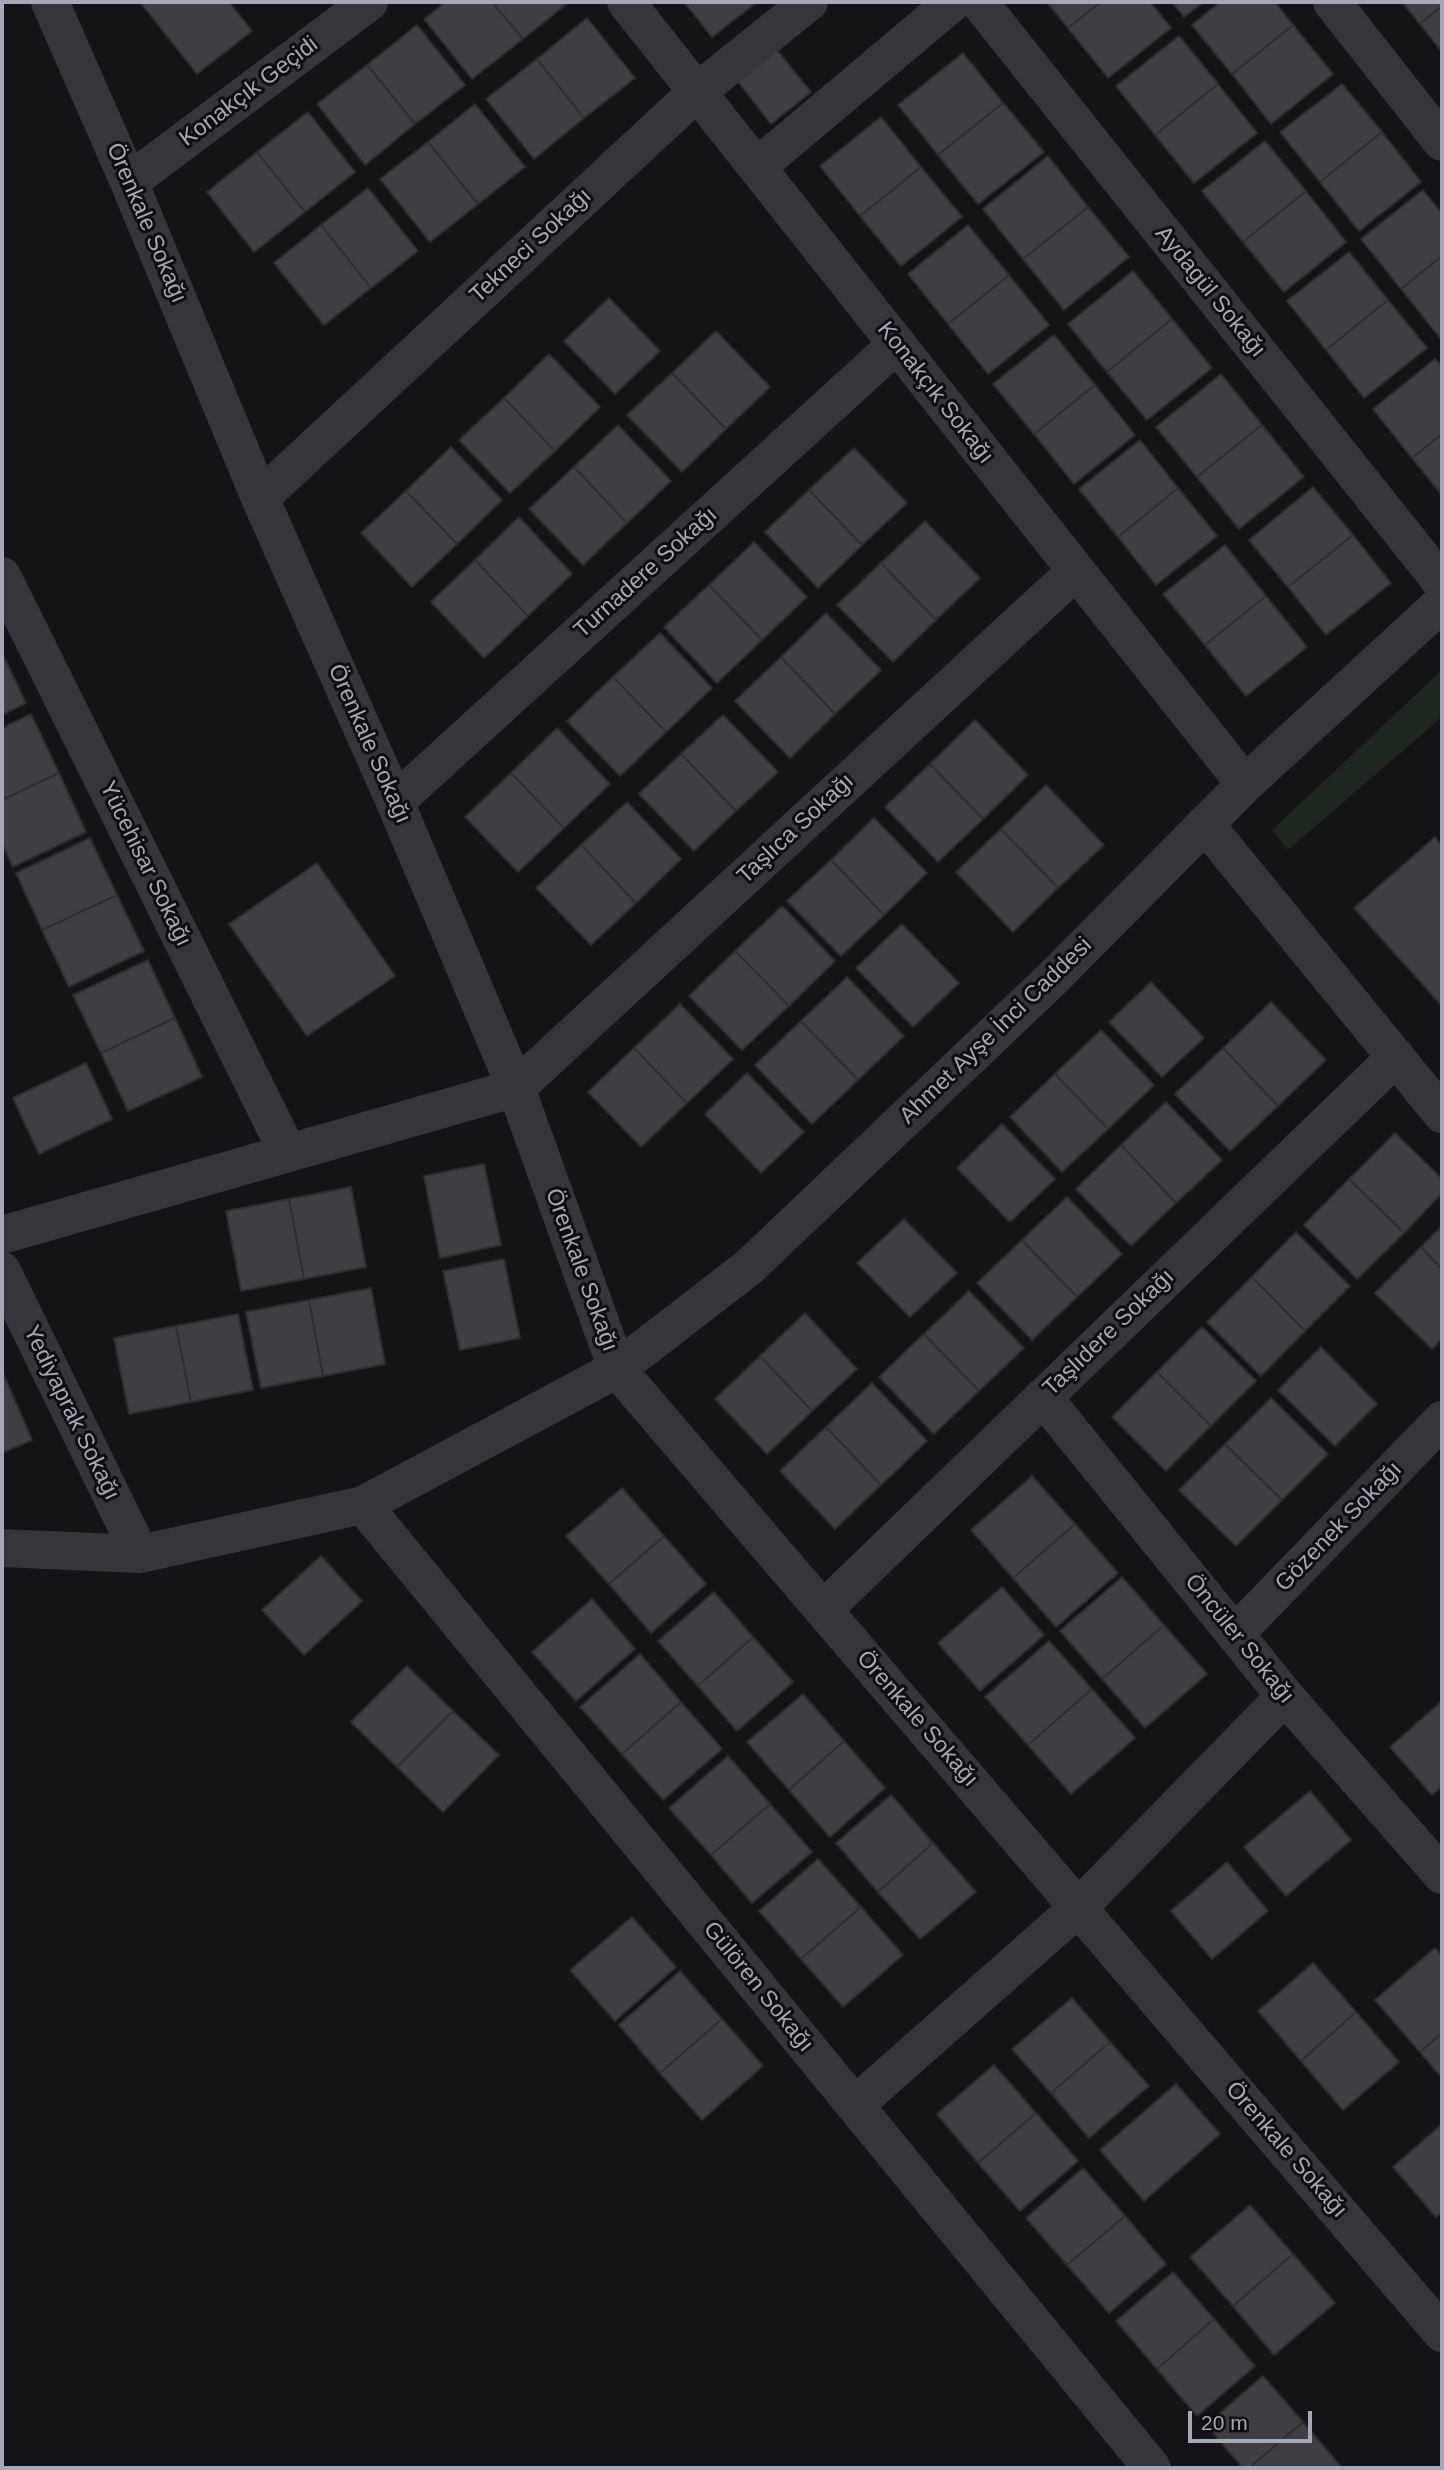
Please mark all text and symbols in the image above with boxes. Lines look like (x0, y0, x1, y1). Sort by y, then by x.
street label: Konakçık Geçidi (174, 31, 324, 153)
street label: Örenkale Sokağı (100, 139, 192, 307)
street label: Tekneci Sokağı (465, 183, 597, 309)
street label: Aydagül Sokağı (1149, 221, 1271, 363)
street label: Konakçık Sokağı (871, 316, 999, 470)
street label: Turnadere Sokağı (569, 501, 723, 645)
street label: Örenkale Sokağı (322, 660, 416, 828)
street label: Taşlıca Sokağı (732, 768, 860, 890)
street label: Yücehisar Sokağı (93, 777, 197, 951)
street label: Ahmet Ayşe İnci Caddesi (894, 932, 1098, 1130)
street label: Örenkale Sokağı (539, 1185, 623, 1355)
street label: Taşlıdere Sokağı (1038, 1264, 1180, 1402)
street label: Yediyaprak Sokağı (17, 1321, 125, 1505)
street label: Gözenek Sokağı (1270, 1456, 1408, 1598)
street label: Öncüler Sokağı (1178, 1569, 1300, 1709)
street label: Örenkale Sokağı (850, 1645, 984, 1793)
street label: Gülören Sokağı (697, 1916, 819, 2058)
street label: Örenkale Sokağı (1219, 2076, 1353, 2224)
scale bar (1192, 2396, 1316, 2440)
text: 20 m (1201, 2411, 1248, 2434)

